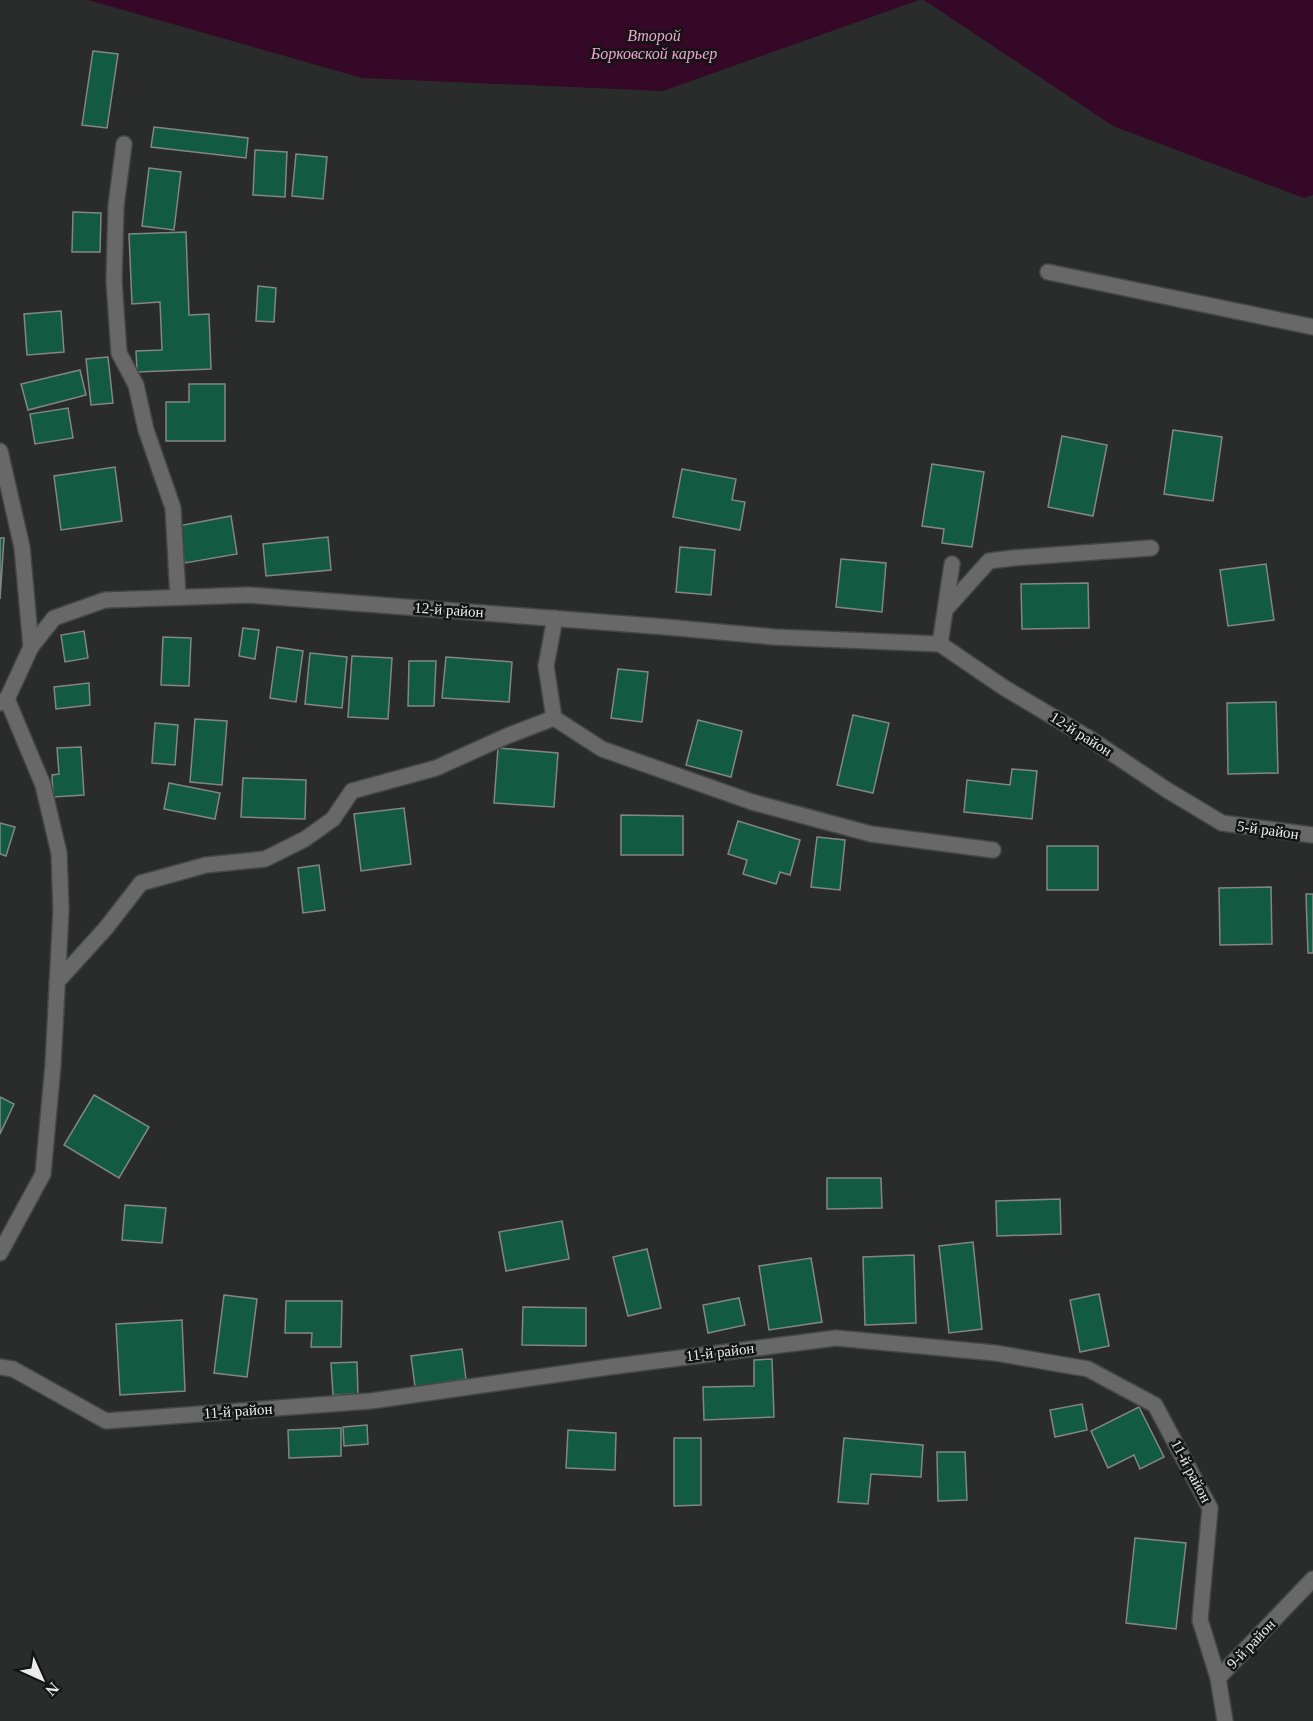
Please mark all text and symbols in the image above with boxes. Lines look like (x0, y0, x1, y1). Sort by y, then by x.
water label: Второй Борковской карьер (590, 27, 717, 63)
street label: 12-й район (414, 600, 484, 620)
street label: 12-й район (1047, 709, 1115, 759)
street label: 5-й район (1236, 818, 1300, 842)
street label: 11-й район (685, 1340, 755, 1364)
street label: 11-й район (203, 1401, 273, 1421)
street label: 11-й район (1168, 1437, 1214, 1505)
street label: 9-й район (1224, 1616, 1278, 1672)
north arrow (12, 1649, 72, 1709)
text: N (42, 1679, 62, 1700)

